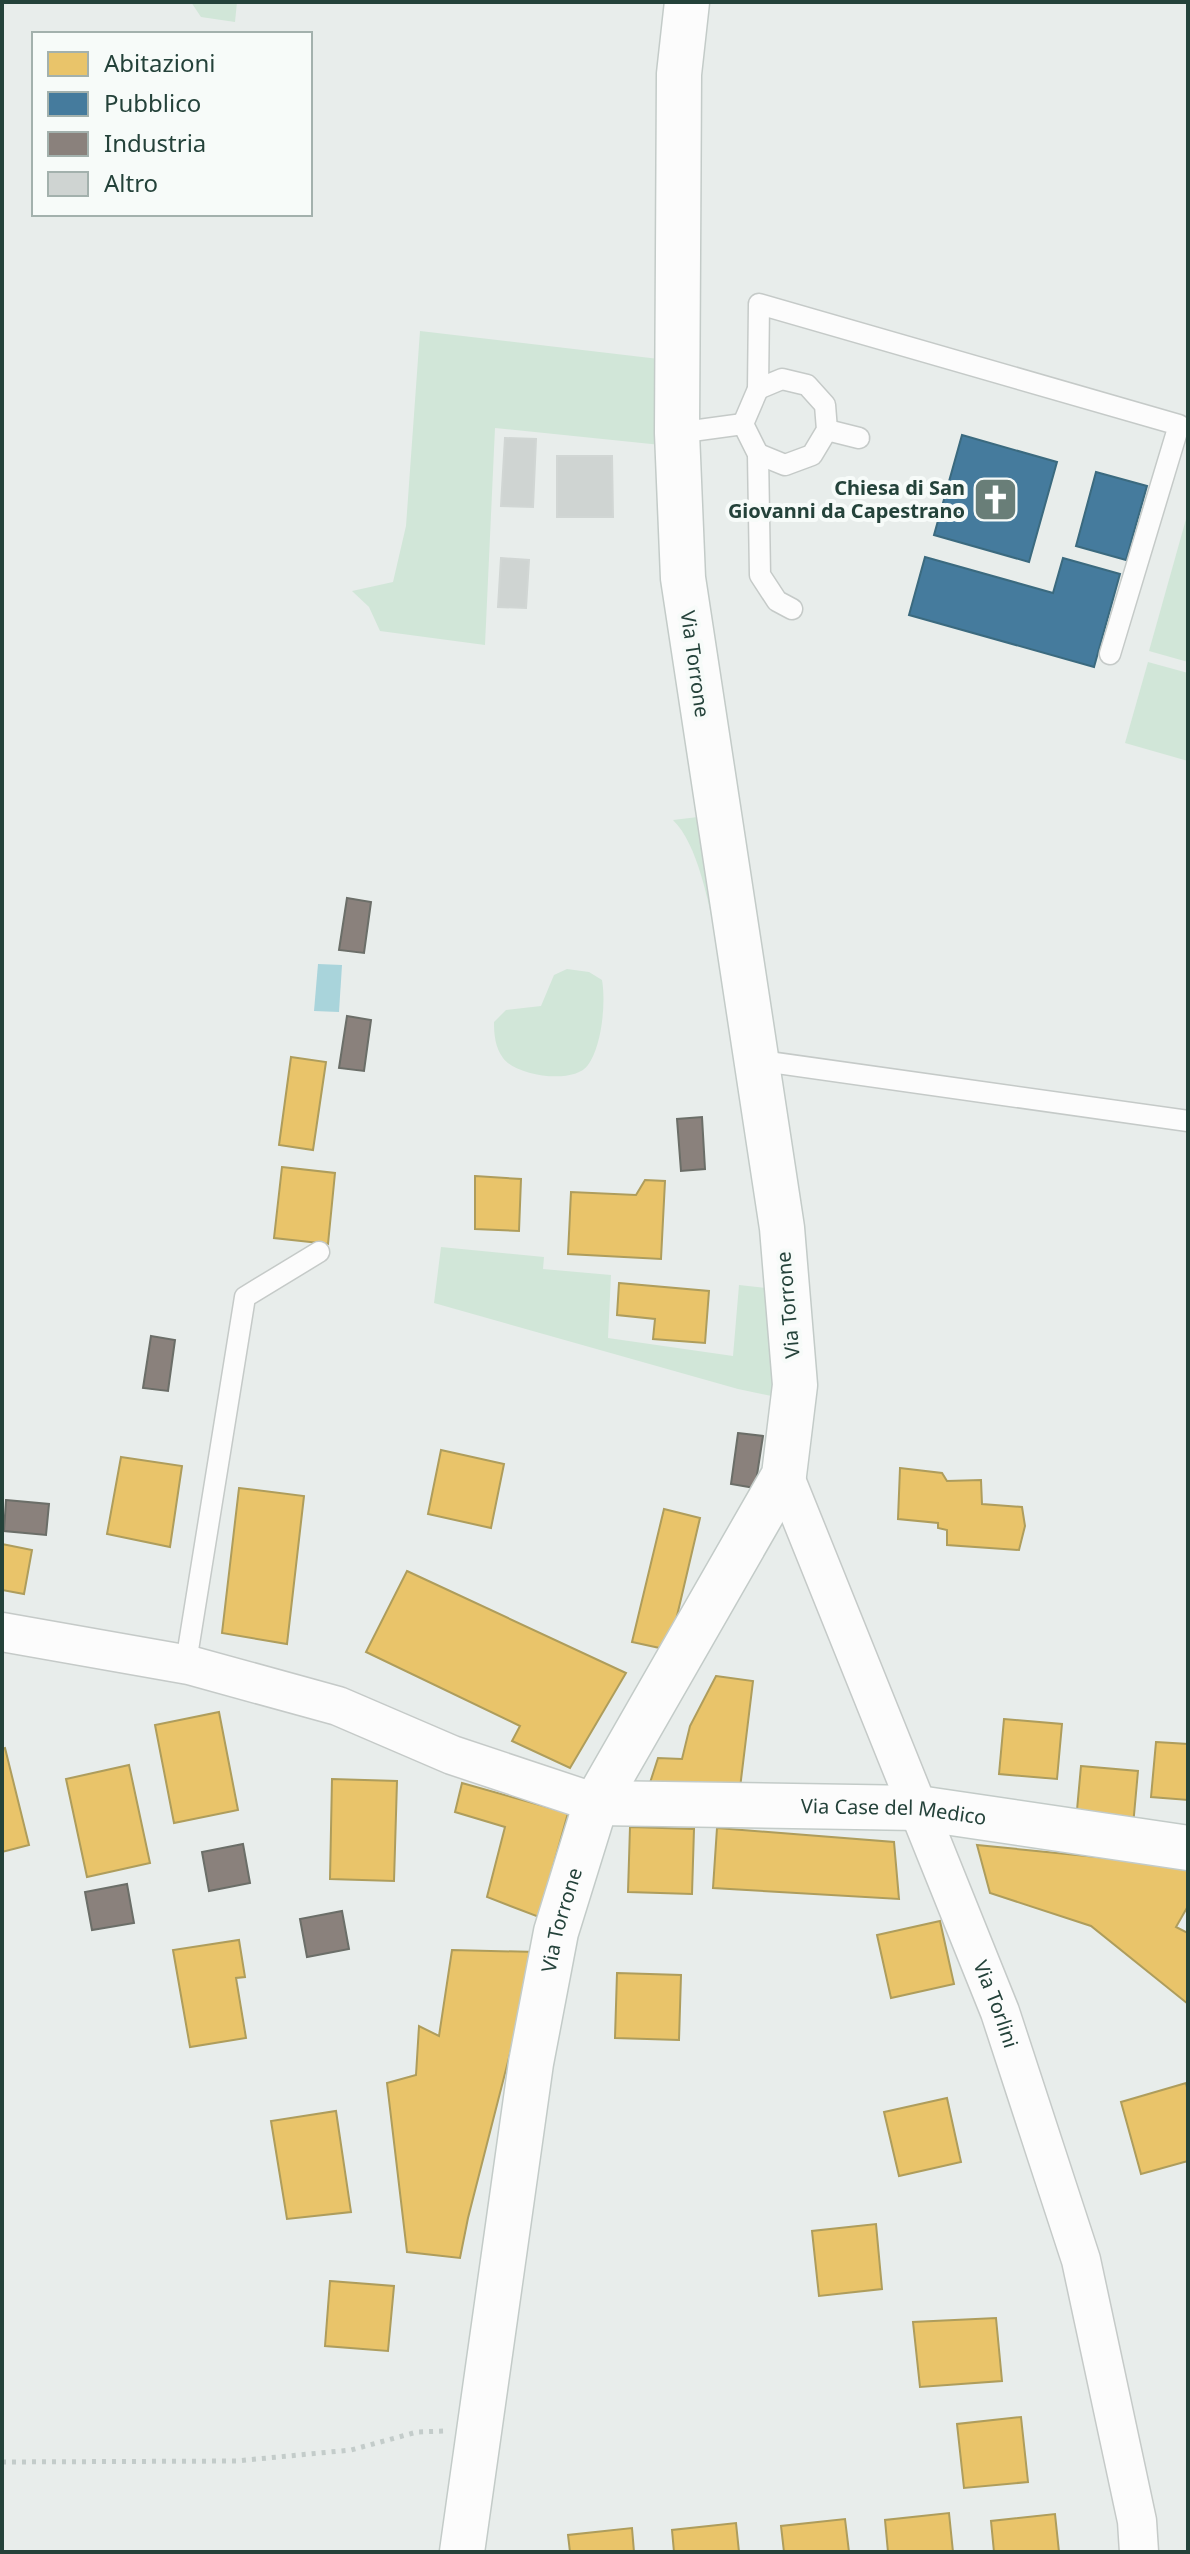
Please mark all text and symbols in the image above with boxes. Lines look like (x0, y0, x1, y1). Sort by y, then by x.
legend (32, 32, 312, 216)
text: Abitazioni (104, 46, 215, 79)
text: Pubblico (104, 86, 201, 119)
text: Industria (104, 126, 206, 159)
text: Altro (104, 166, 158, 199)
place label: Chiesa di San Giovanni da Capestrano (728, 474, 965, 524)
church icon: Chiesa di San Giovanni da Capestrano (972, 475, 1020, 523)
street label: Via Torrone (675, 609, 716, 719)
street label: Via Torrone (769, 1250, 806, 1360)
street label: Via Case del Medico (801, 1792, 988, 1831)
street label: Via Torrone (535, 1864, 588, 1975)
street label: Via Torlini (968, 1956, 1025, 2051)

